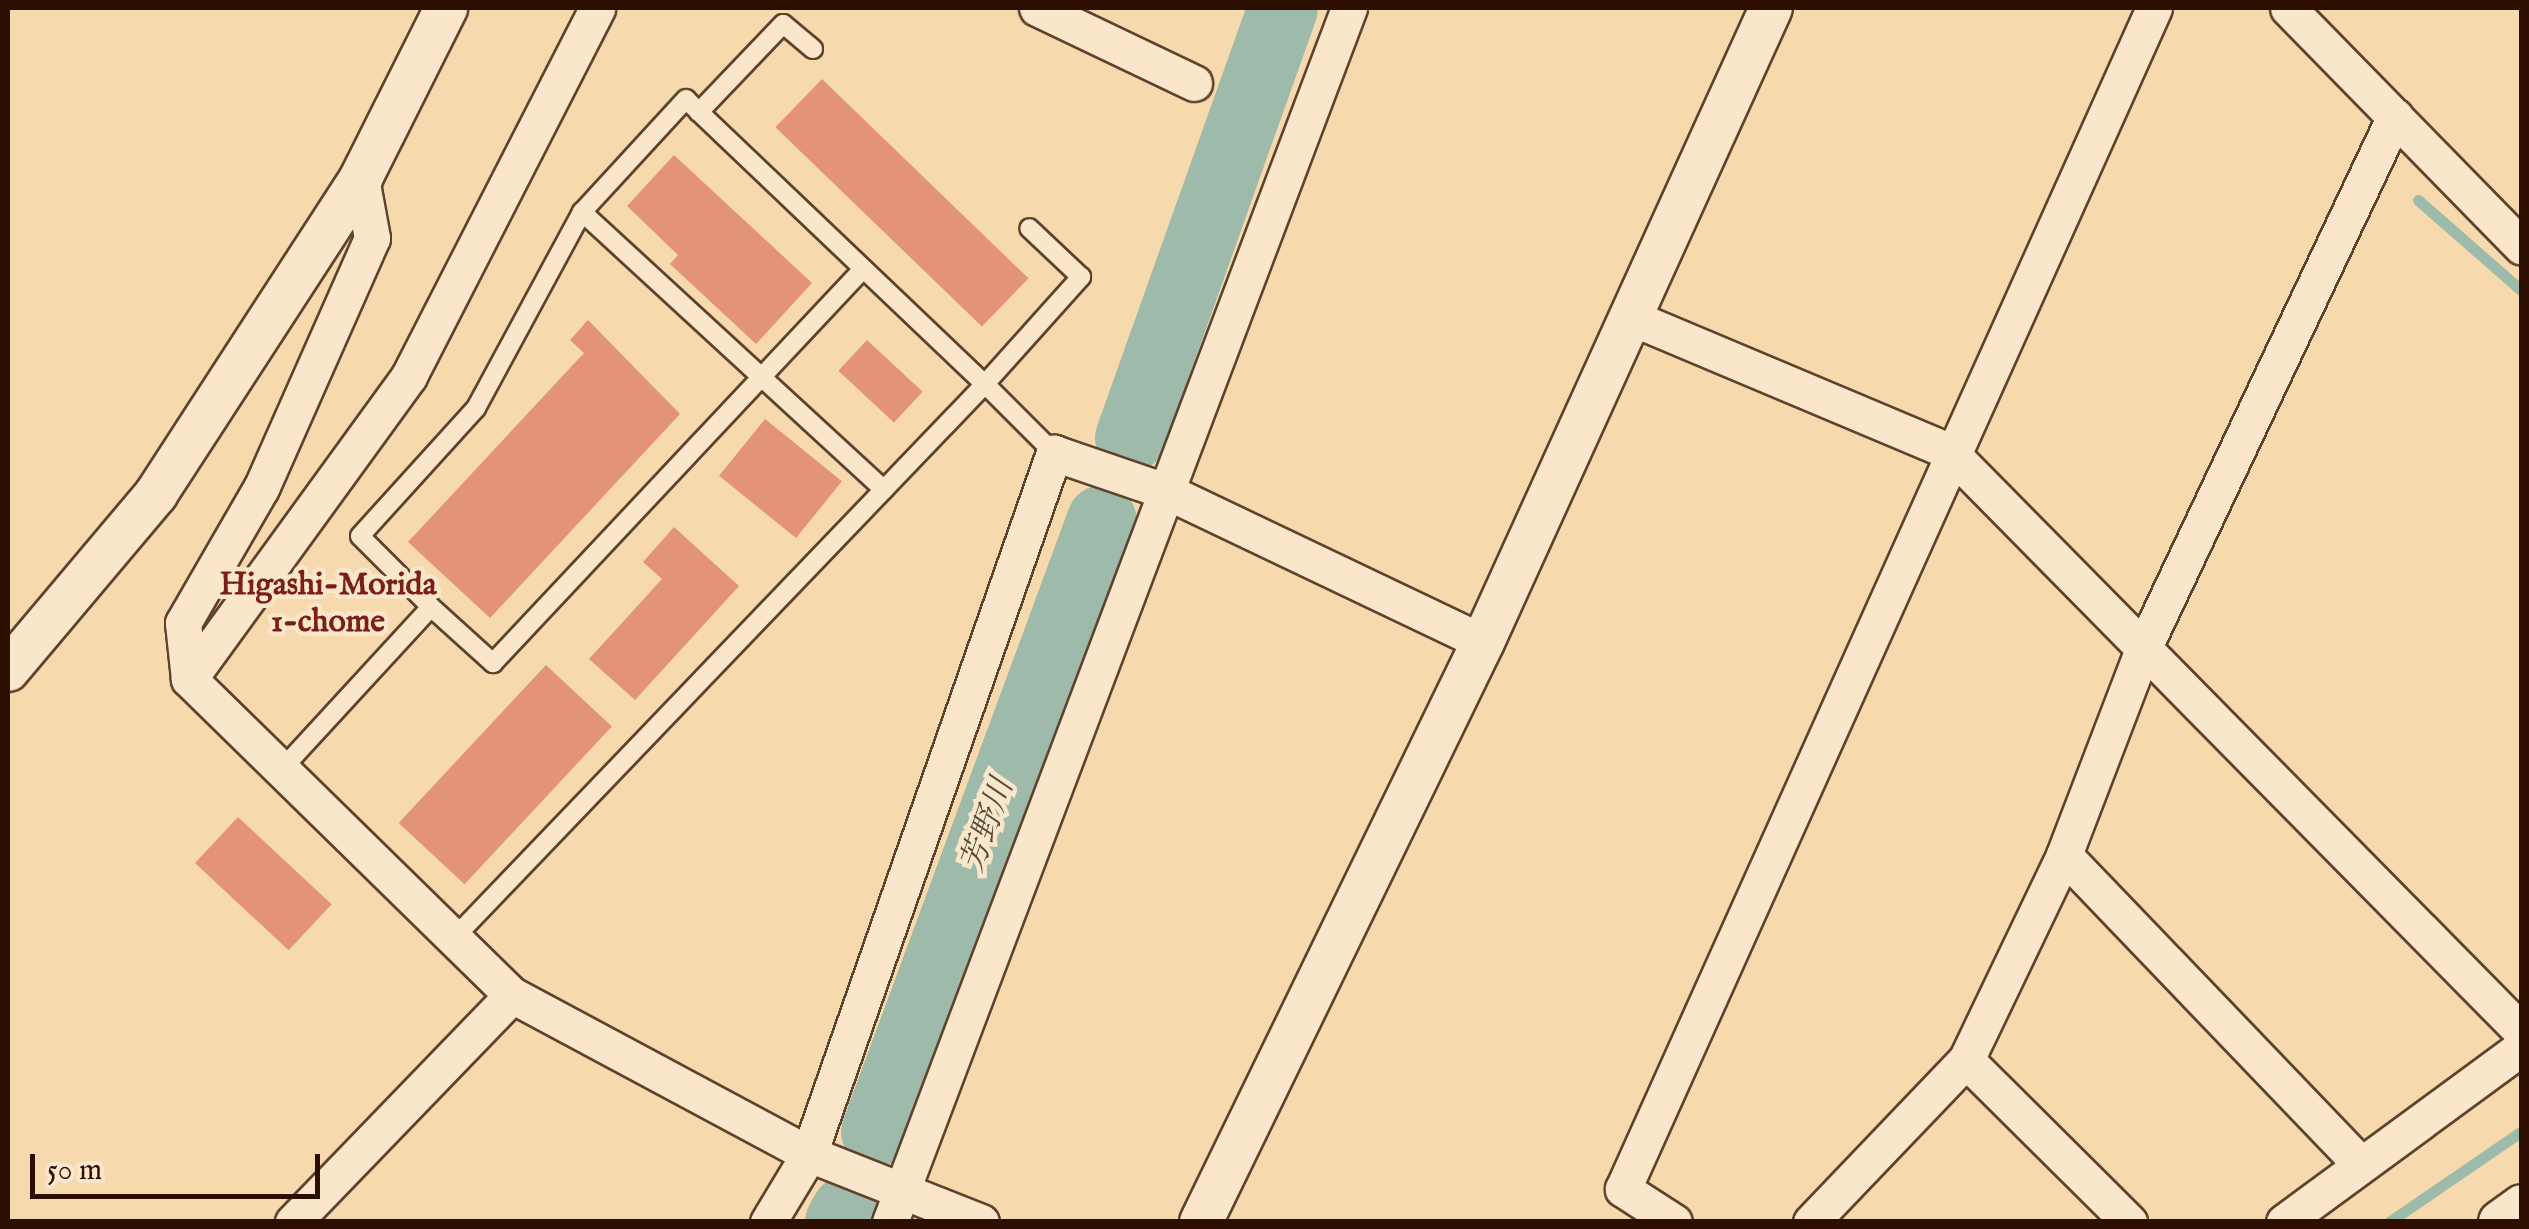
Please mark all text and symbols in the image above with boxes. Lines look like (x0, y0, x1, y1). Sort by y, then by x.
district label: Higashi-Morida 1-chome (220, 568, 436, 643)
water label: 芳野川 (955, 774, 1023, 878)
scale bar (35, 1134, 325, 1196)
text: 50 m (47, 1152, 102, 1190)

